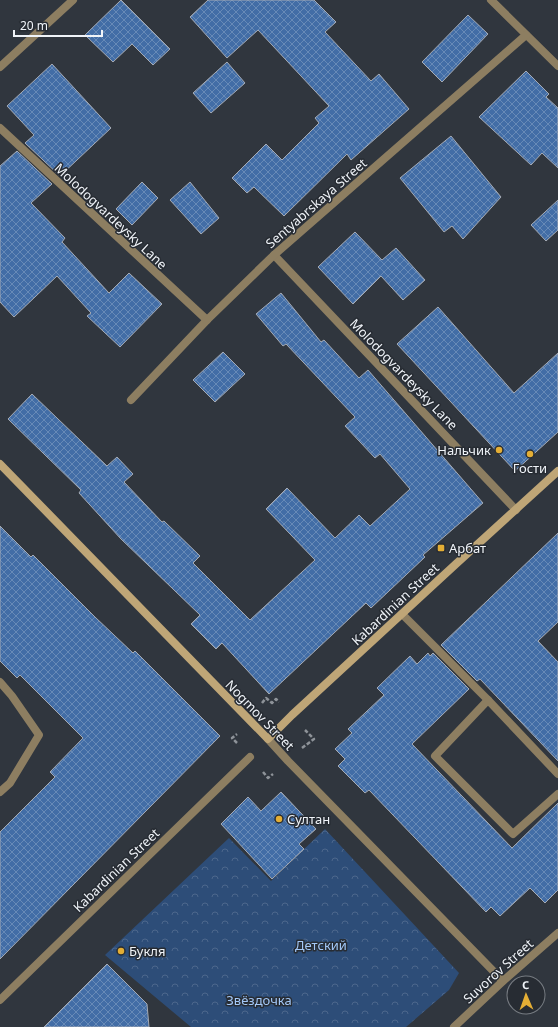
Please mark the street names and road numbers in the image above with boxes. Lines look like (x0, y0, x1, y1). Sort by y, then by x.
street label: Sentyabrskaya Street (262, 154, 371, 252)
street label: Molodogvardeysky Lane (51, 159, 171, 273)
street label: Molodogvardeysky Lane (346, 314, 462, 434)
street label: Kabardinian Street (347, 559, 443, 649)
street label: Nogmov Street (222, 676, 299, 754)
street label: Kabardinian Street (69, 824, 163, 916)
street label: Suvorov Street (459, 934, 537, 1007)

